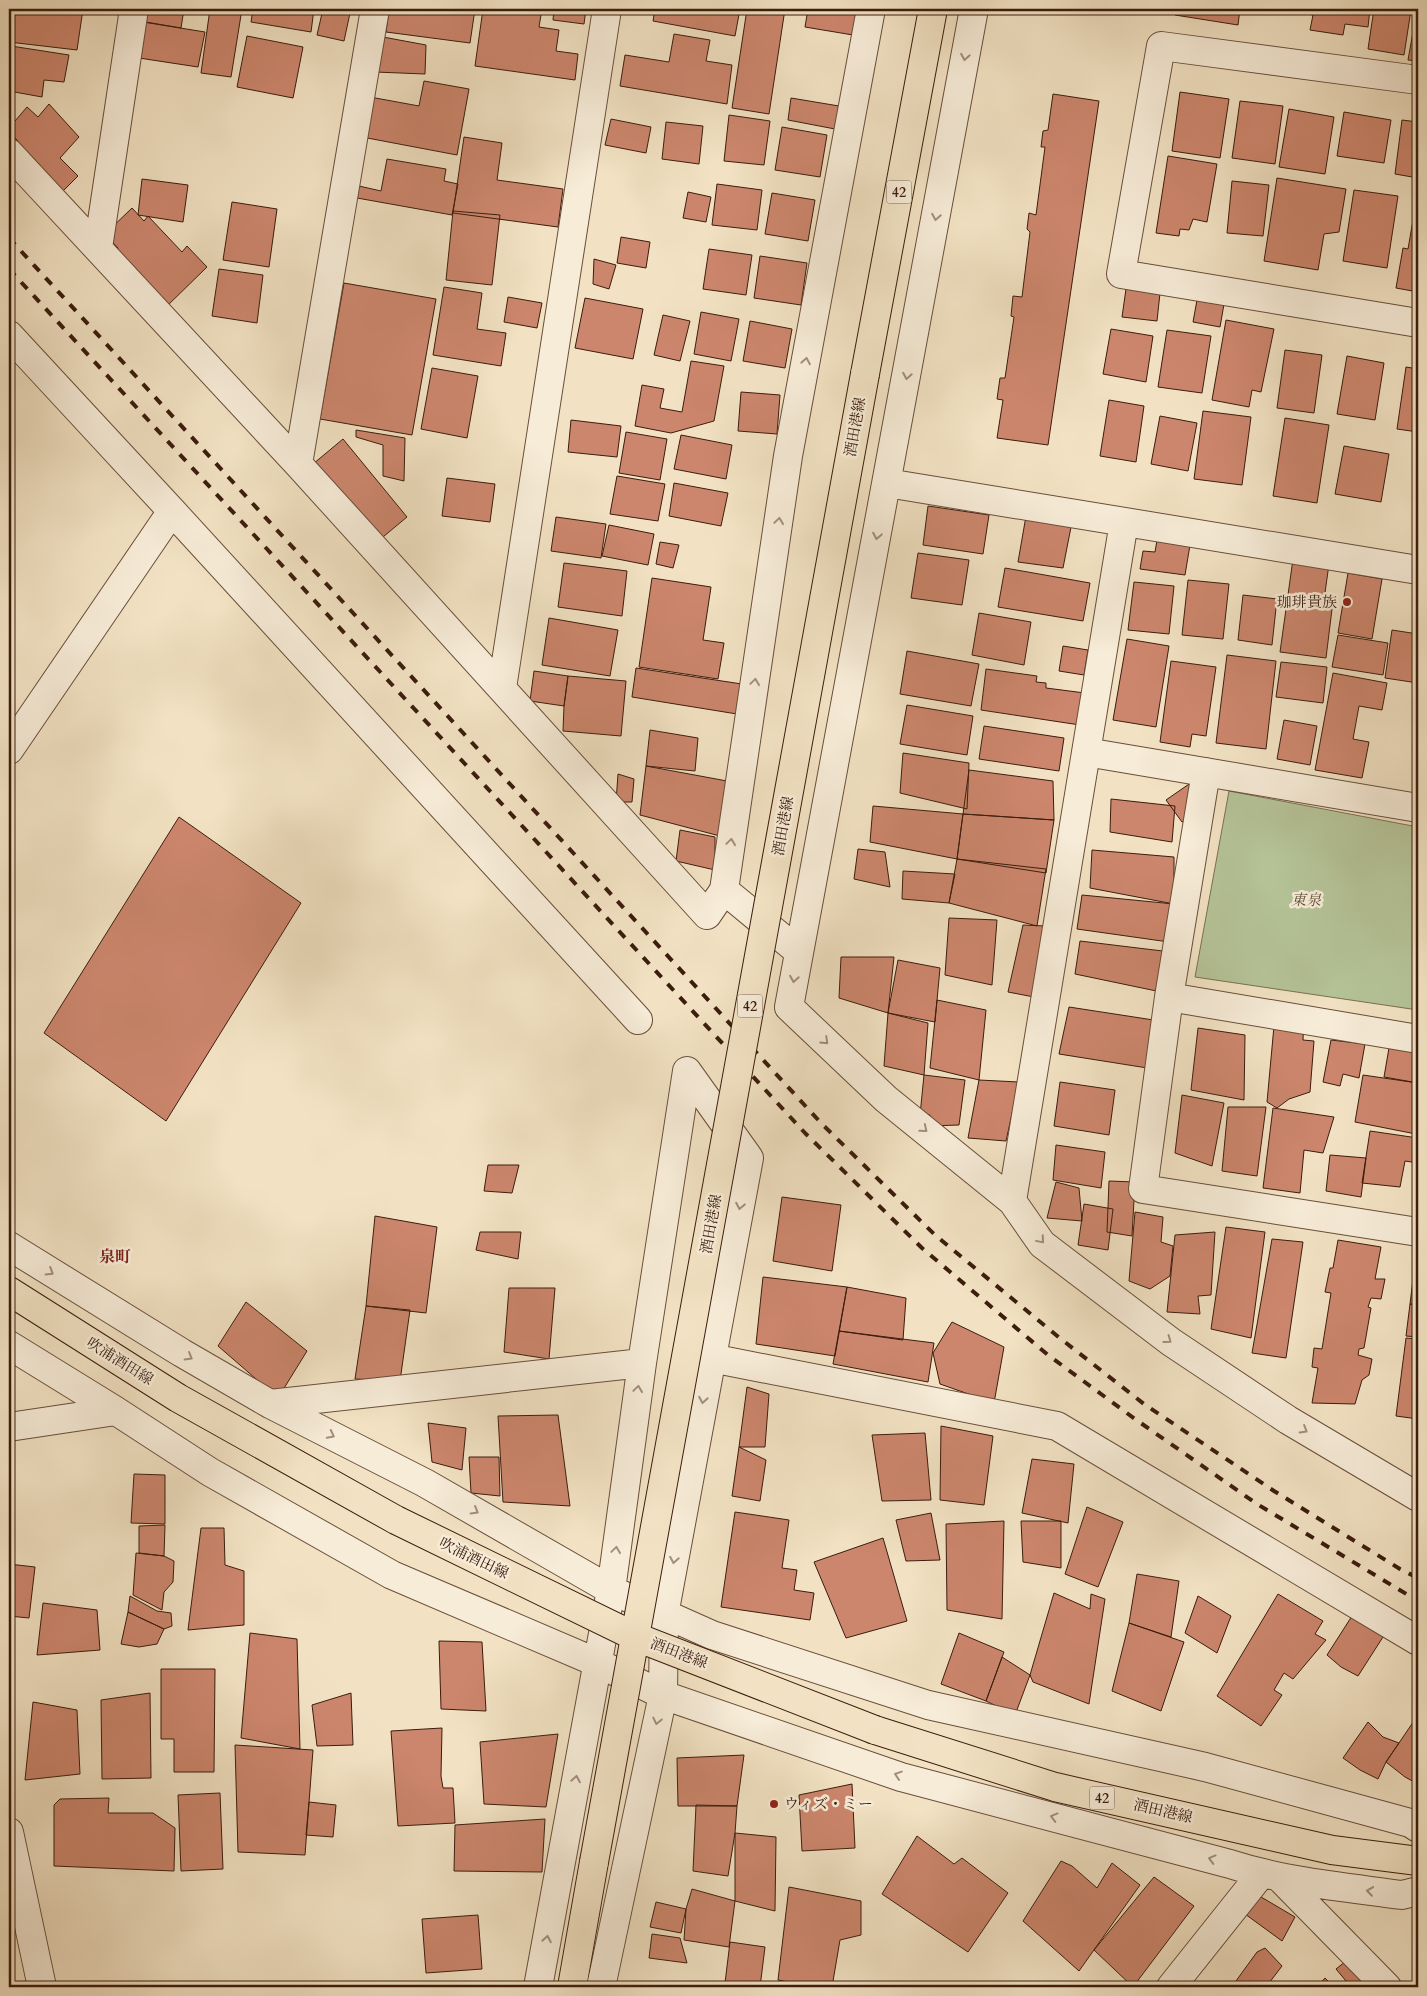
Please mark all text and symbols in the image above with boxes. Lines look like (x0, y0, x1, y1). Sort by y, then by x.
one-way arrow (961, 52, 971, 61)
road number: 42 (886, 180, 912, 203)
one-way arrow (931, 212, 941, 221)
one-way arrow (800, 356, 810, 365)
one-way arrow (902, 372, 912, 381)
street label: 酒田港線 (840, 396, 870, 458)
one-way arrow (773, 516, 783, 525)
one-way arrow (872, 532, 883, 541)
place label: 珈琲貴族 (1277, 592, 1337, 612)
marker: 珈琲貴族 (1341, 596, 1353, 608)
one-way arrow (749, 677, 759, 686)
street label: 酒田港線 (768, 795, 798, 857)
one-way arrow (725, 838, 735, 847)
park label: 東泉 (1291, 890, 1322, 910)
one-way arrow (789, 975, 799, 984)
road number: 42 (738, 994, 762, 1018)
one-way arrow (819, 1035, 828, 1044)
one-way arrow (918, 1124, 927, 1132)
street label: 酒田港線 (696, 1193, 726, 1255)
one-way arrow (735, 1202, 745, 1210)
one-way arrow (1035, 1235, 1044, 1244)
district label: 泉町 (99, 1246, 131, 1268)
one-way arrow (45, 1265, 54, 1275)
street label: 吹浦酒田線 (83, 1333, 157, 1389)
one-way arrow (1162, 1334, 1172, 1343)
one-way arrow (183, 1351, 192, 1361)
one-way arrow (632, 1385, 643, 1393)
one-way arrow (699, 1396, 709, 1404)
one-way arrow (1298, 1423, 1307, 1433)
one-way arrow (326, 1429, 335, 1439)
one-way arrow (469, 1505, 478, 1515)
street label: 吹浦酒田線 (436, 1533, 512, 1583)
one-way arrow (610, 1546, 621, 1554)
one-way arrow (670, 1556, 680, 1564)
street label: 酒田港線 (647, 1633, 711, 1673)
one-way arrow (653, 1716, 663, 1725)
one-way arrow (894, 1771, 902, 1781)
one-way arrow (570, 1775, 581, 1784)
road number: 42 (1090, 1786, 1114, 1810)
place label: ウィズ・ミー (784, 1794, 873, 1814)
street label: 酒田港線 (1132, 1795, 1194, 1827)
marker: ウィズ・ミー (768, 1798, 780, 1810)
one-way arrow (1051, 1813, 1059, 1823)
one-way arrow (1207, 1854, 1216, 1865)
one-way arrow (1366, 1886, 1374, 1897)
one-way arrow (541, 1935, 551, 1944)

